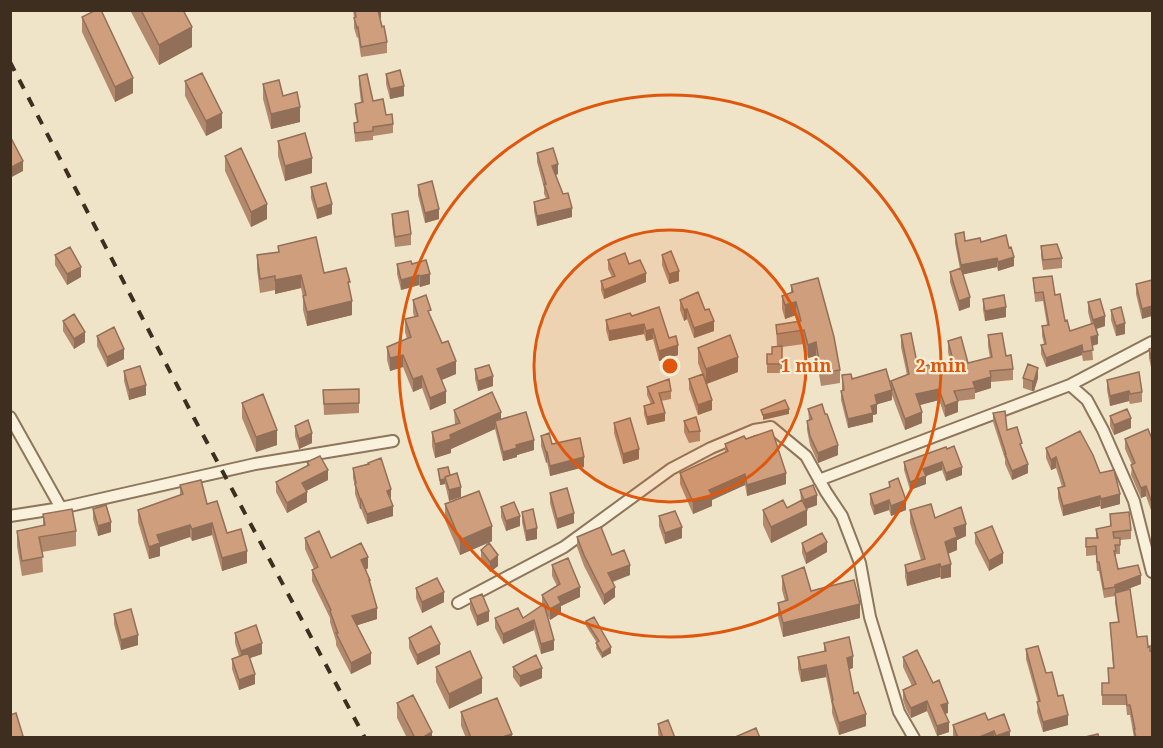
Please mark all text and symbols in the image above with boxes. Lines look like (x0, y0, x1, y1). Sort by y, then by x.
text: 1 min (781, 353, 831, 377)
text: 2 min (916, 353, 966, 377)
centre of rings (660, 356, 680, 376)

